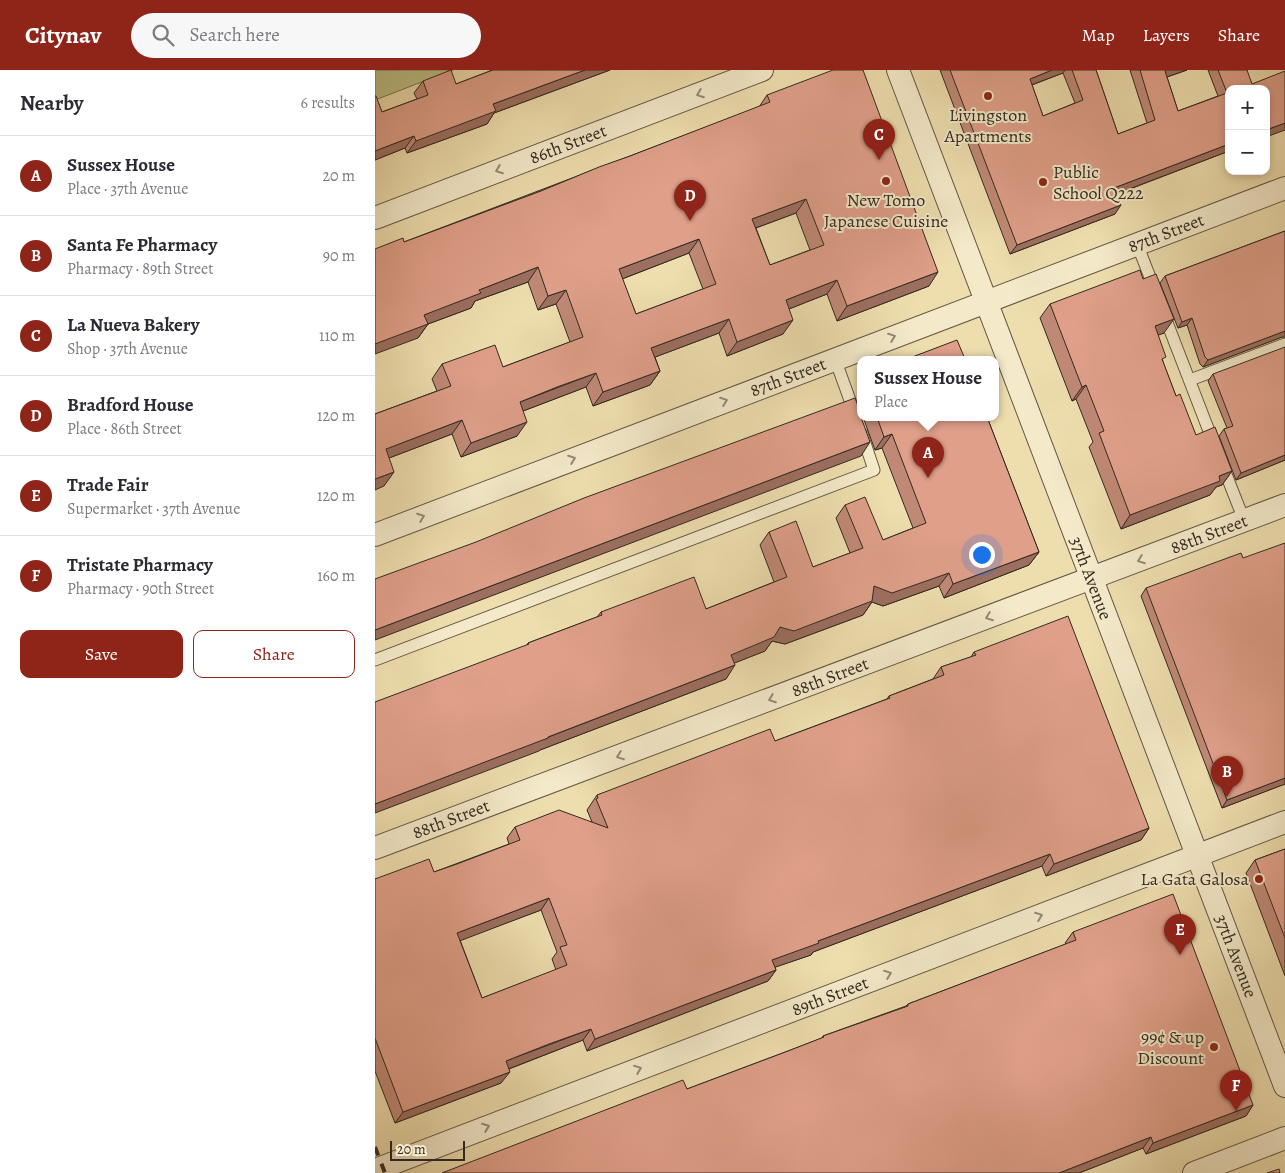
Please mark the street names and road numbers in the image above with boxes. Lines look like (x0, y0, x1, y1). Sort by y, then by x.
street label: 86th Street (526, 118, 610, 170)
street label: 87th Street (1125, 208, 1208, 258)
street label: 87th Street (747, 352, 830, 402)
street label: 88th Street (1167, 508, 1251, 560)
street label: 37th Avenue (1064, 533, 1118, 623)
street label: 88th Street (788, 651, 872, 703)
street label: 88th Street (409, 793, 493, 845)
street label: 37th Avenue (1209, 911, 1263, 1001)
street label: 89th Street (788, 970, 872, 1022)

